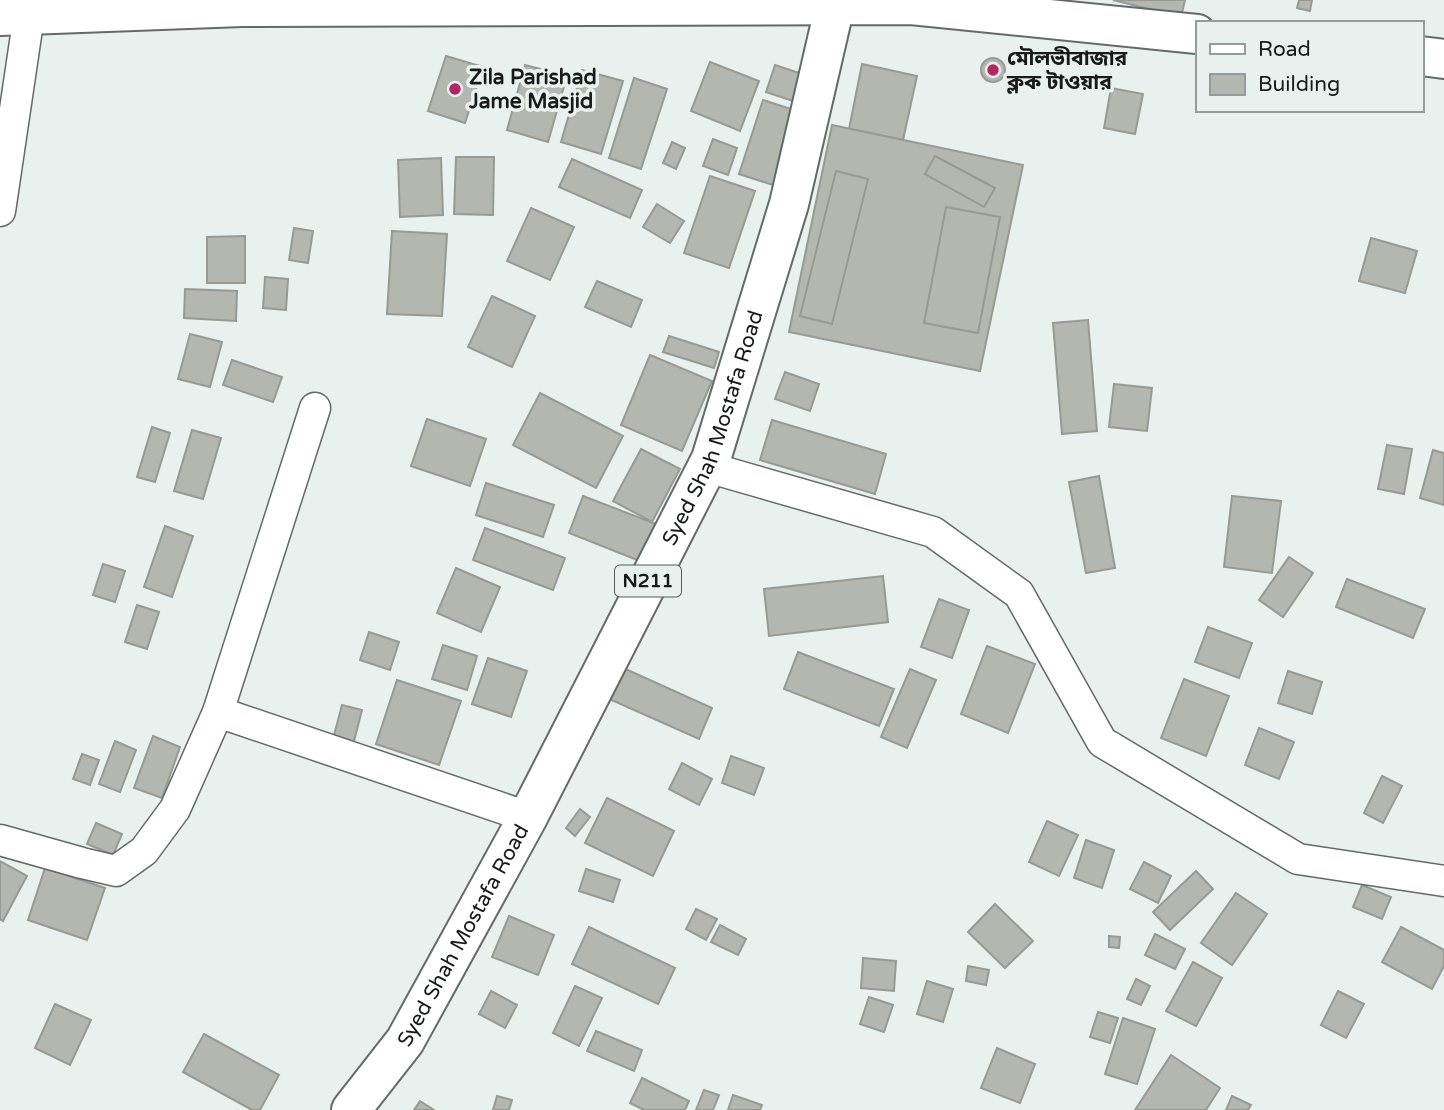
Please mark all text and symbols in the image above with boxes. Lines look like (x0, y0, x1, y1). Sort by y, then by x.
legend (1196, 21, 1423, 112)
text: Road (1258, 37, 1311, 62)
place label: মৌলভীবাজার ক্লক টাওয়ার (1006, 46, 1128, 95)
marker: মৌলভীবাজার ক্লক টাওয়ার (985, 62, 1001, 78)
place label: Zila Parishad Jame Masjid (468, 65, 597, 114)
text: Building (1258, 72, 1340, 97)
marker: Zila Parishad Jame Masjid (447, 81, 463, 97)
street label: Syed Shah Mostafa Road (657, 307, 768, 549)
road number: N211 (615, 566, 681, 596)
street label: Syed Shah Mostafa Road (392, 820, 534, 1051)

